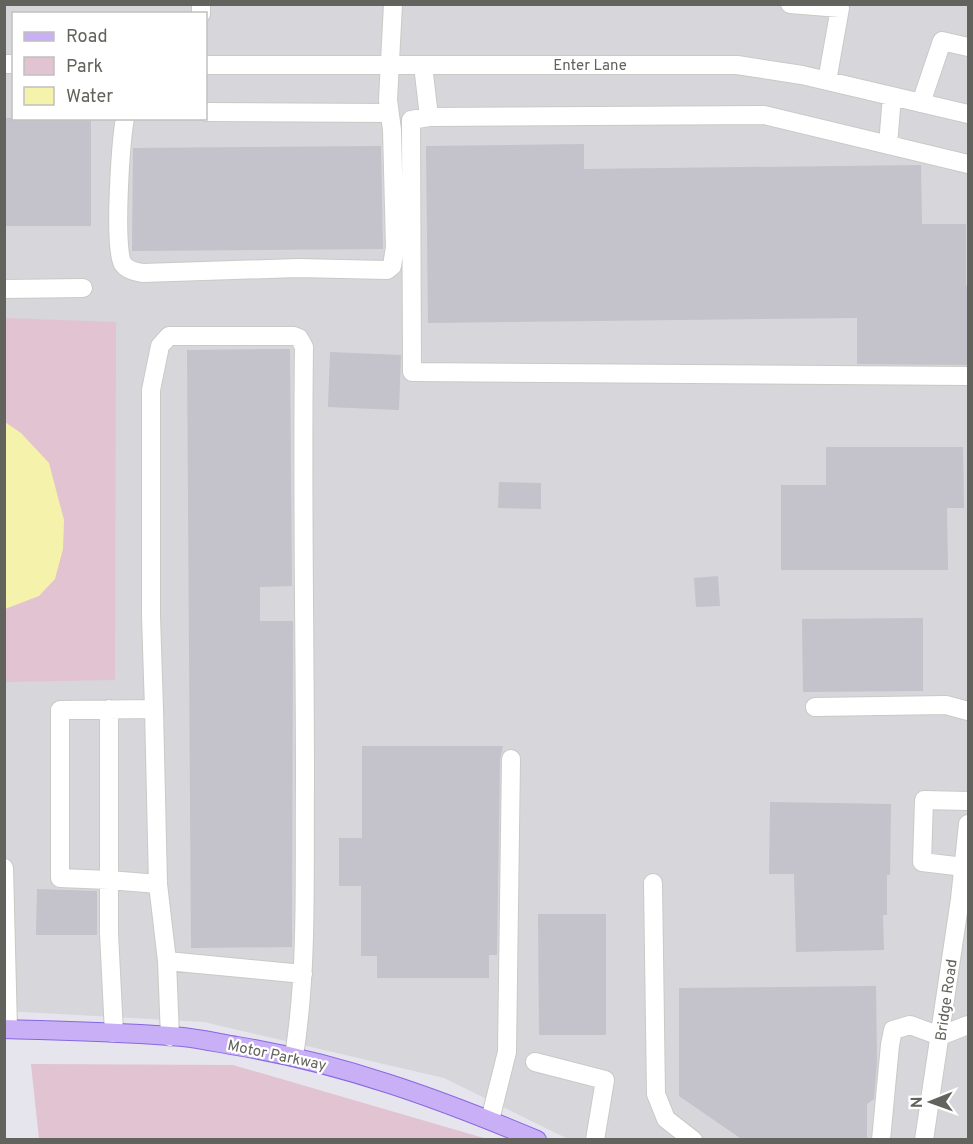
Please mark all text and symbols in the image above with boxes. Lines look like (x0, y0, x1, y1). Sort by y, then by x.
legend (12, 12, 207, 120)
text: Road (66, 26, 108, 49)
text: Park (66, 56, 103, 79)
street label: Enter Lane (553, 57, 627, 76)
text: Water (66, 86, 113, 109)
street label: Bridge Road (932, 958, 963, 1042)
street label: Motor Parkway (226, 1037, 328, 1076)
north arrow (901, 1072, 961, 1132)
text: N (908, 1096, 928, 1108)

